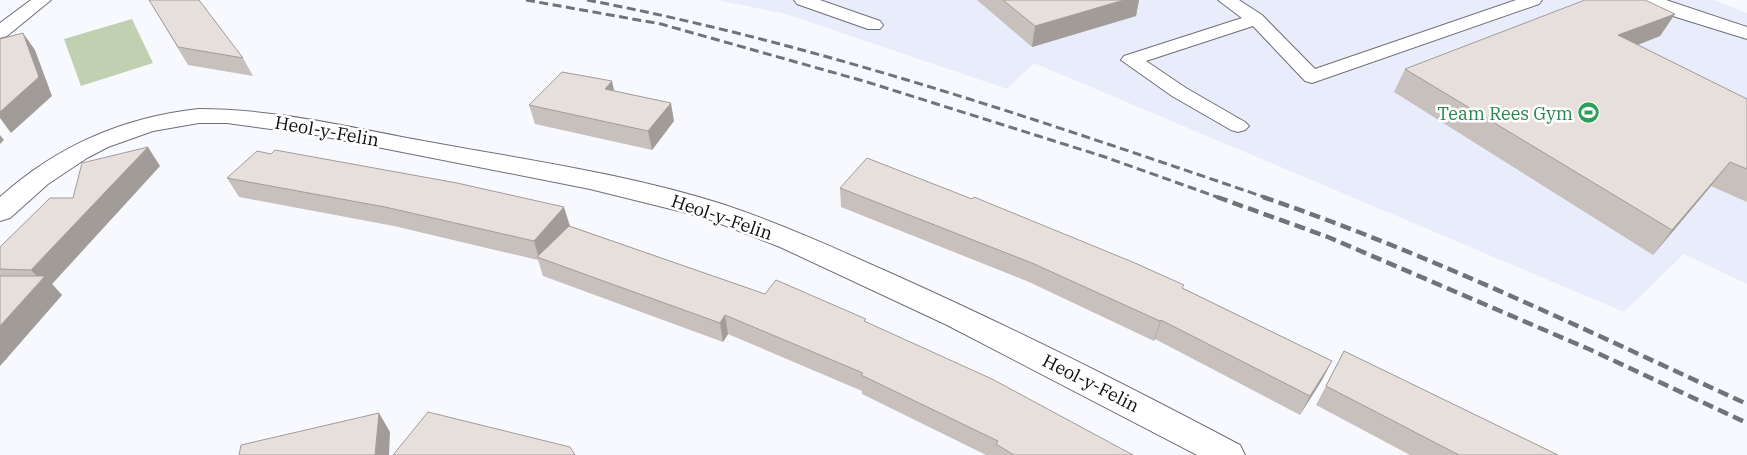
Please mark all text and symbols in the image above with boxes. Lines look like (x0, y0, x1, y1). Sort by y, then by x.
sports icon: Team Rees Gym (1577, 101, 1601, 125)
place label: Team Rees Gym (1437, 102, 1573, 125)
street label: Heol-y-Felin (273, 111, 381, 151)
street label: Heol-y-Felin (668, 189, 776, 245)
street label: Heol-y-Felin (1039, 349, 1143, 417)

